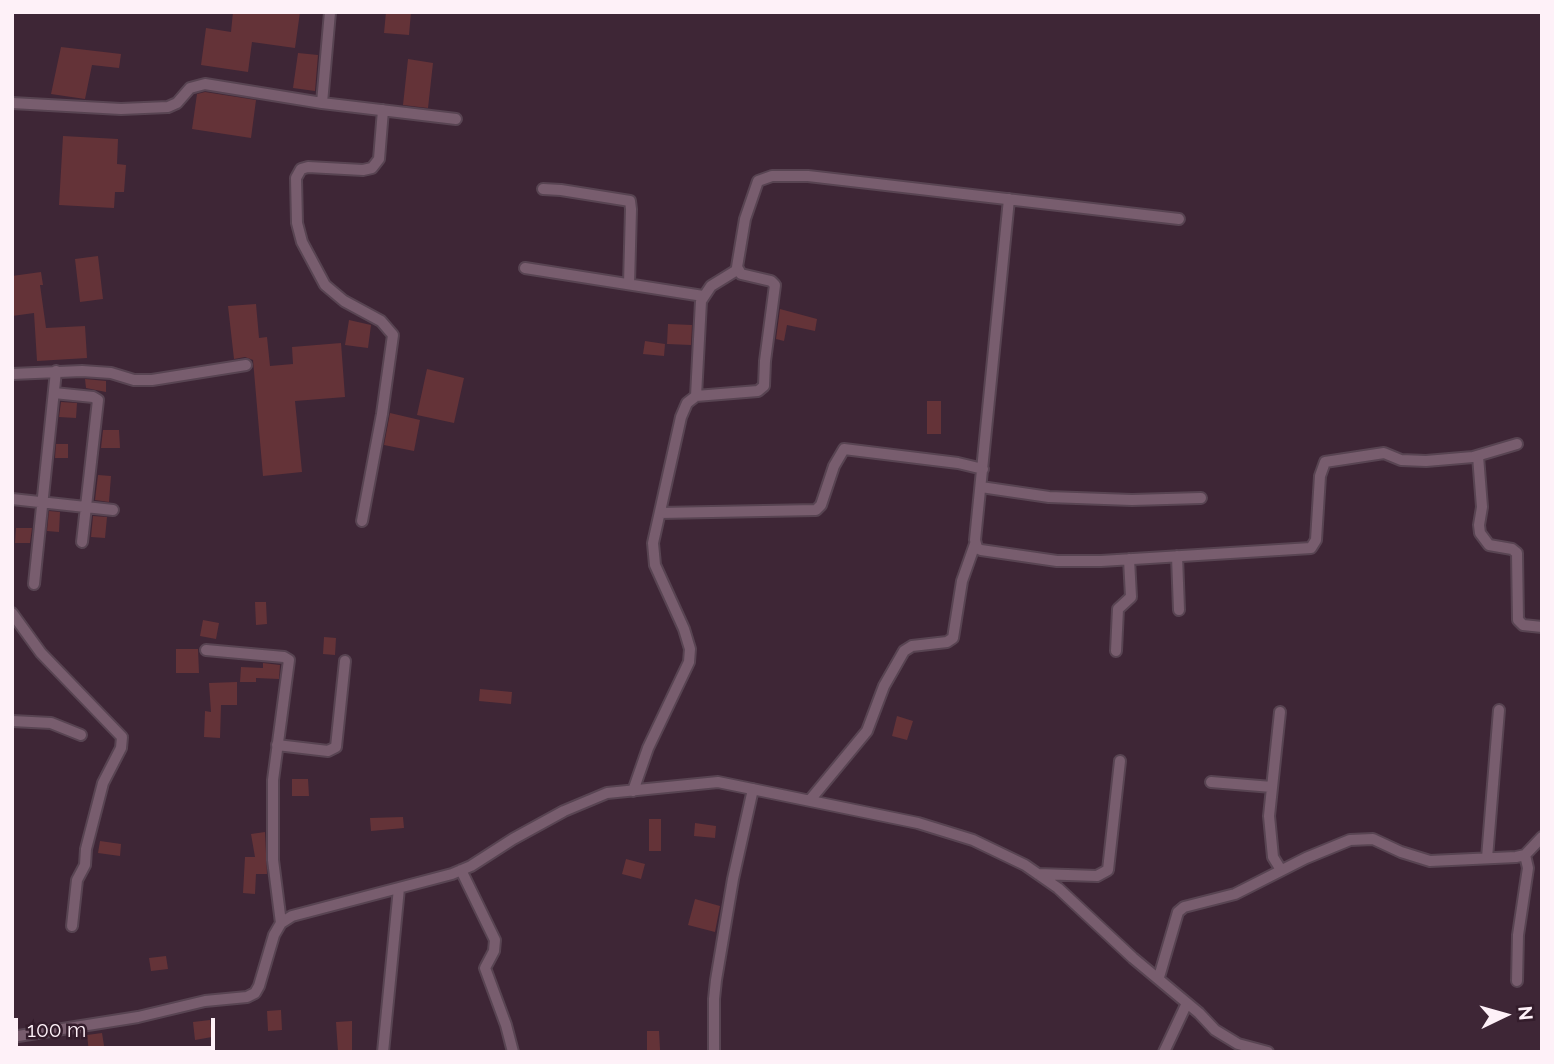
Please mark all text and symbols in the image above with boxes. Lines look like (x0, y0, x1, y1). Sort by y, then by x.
north arrow (1470, 980, 1540, 1050)
scale bar (18, 1004, 219, 1048)
text: N (1514, 1005, 1538, 1021)
text: 100 m (27, 1017, 86, 1042)

